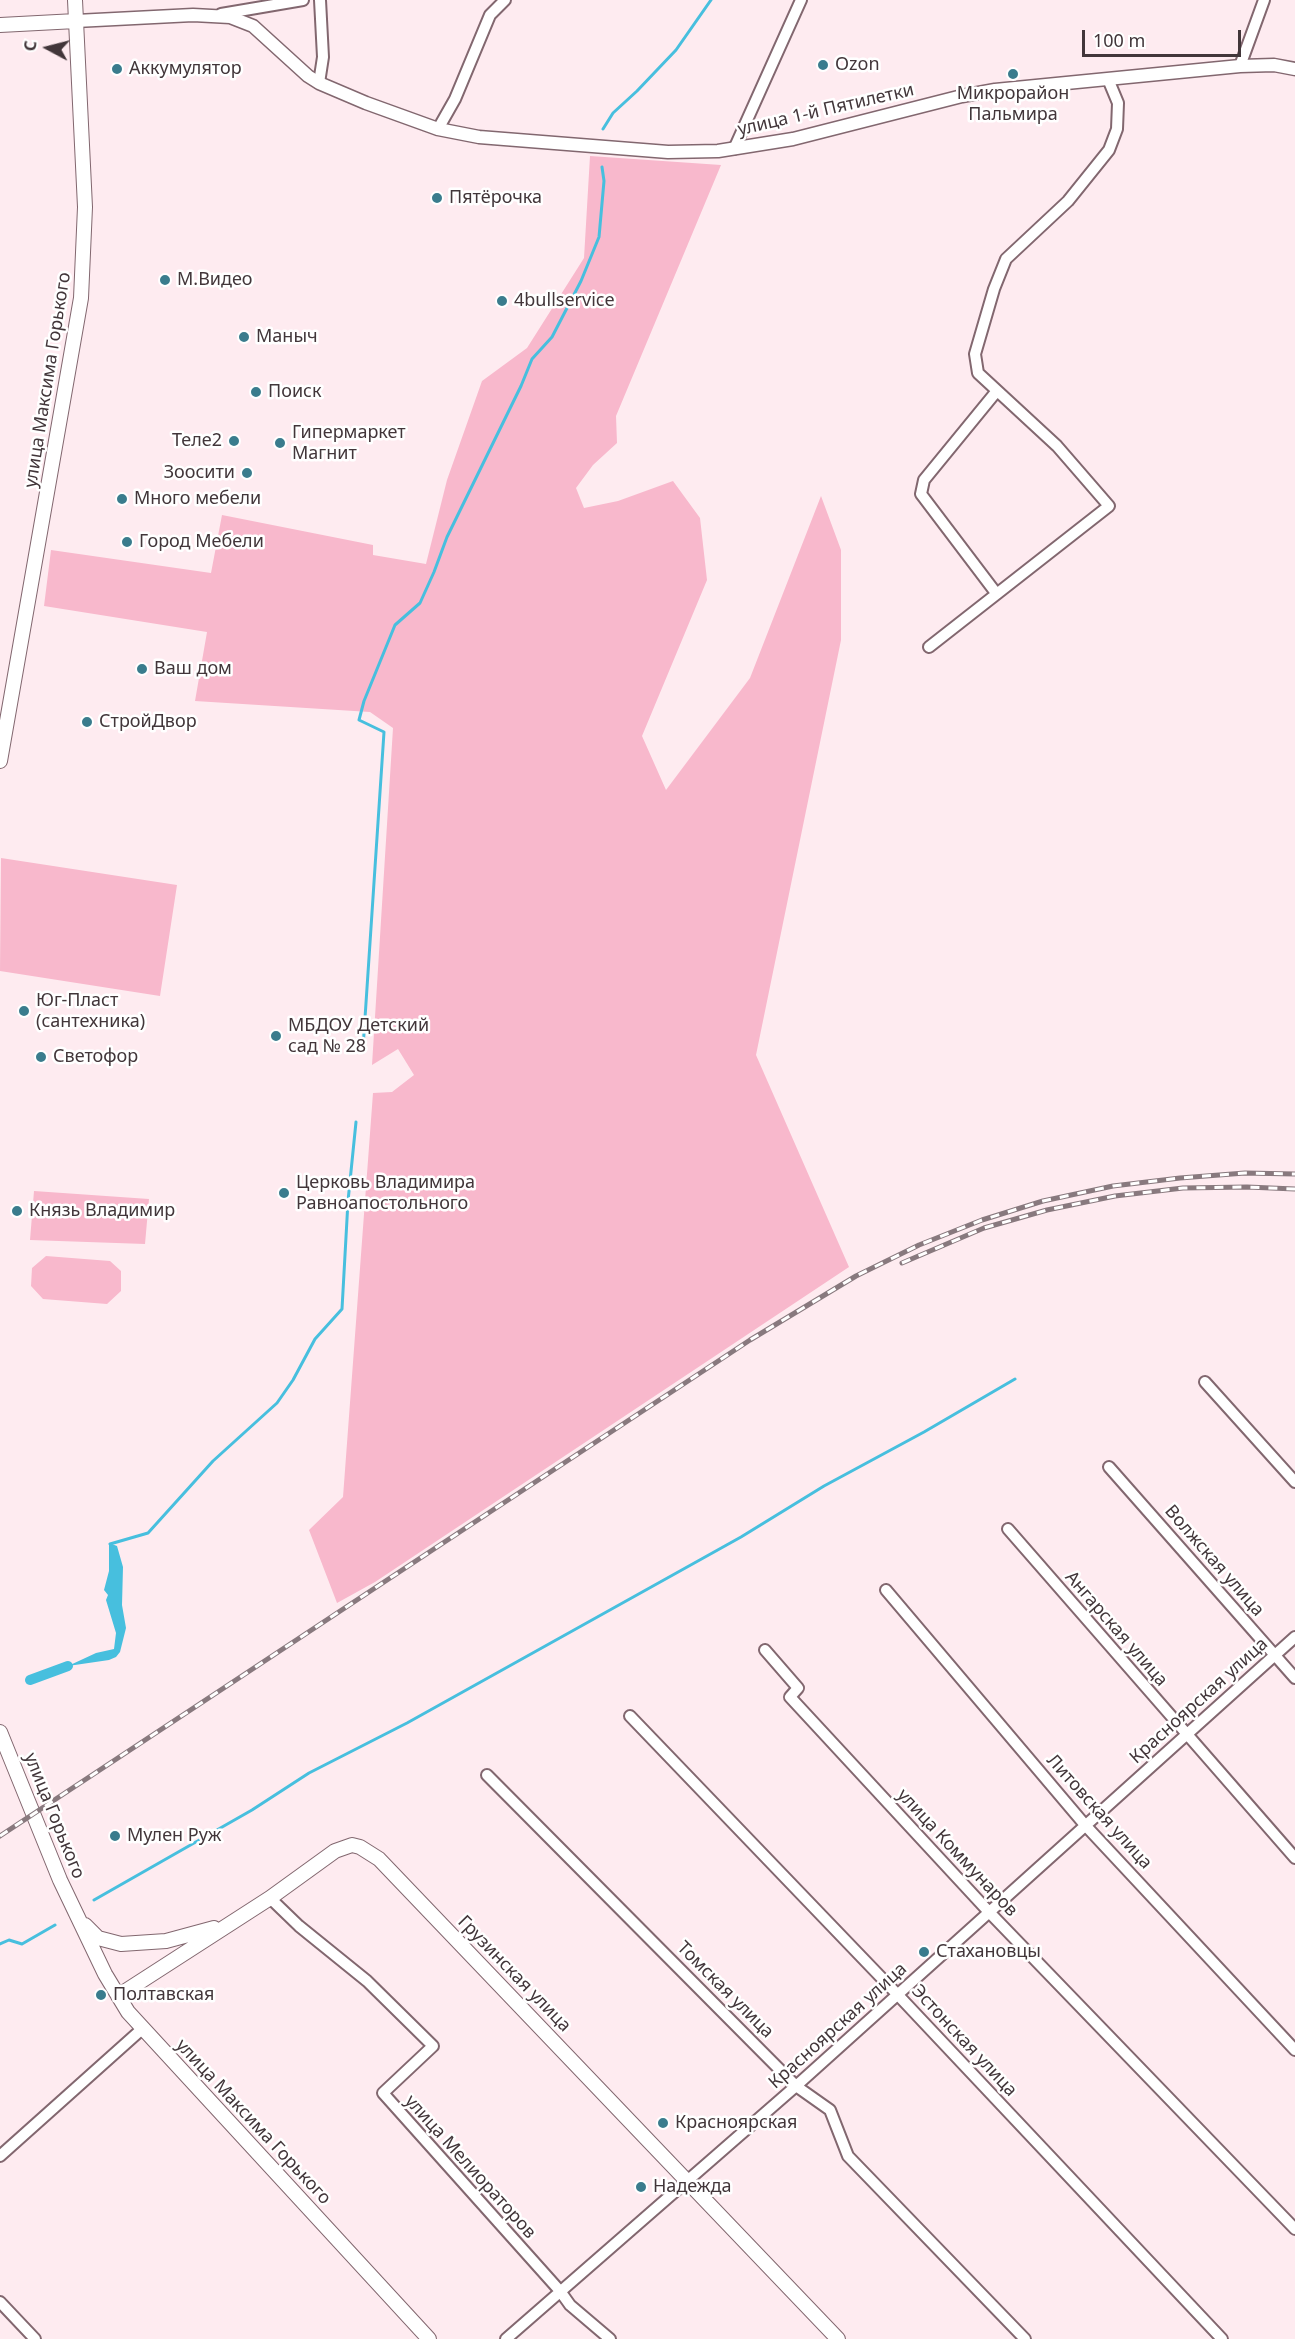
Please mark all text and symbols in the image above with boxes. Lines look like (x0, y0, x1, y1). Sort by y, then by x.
north arrow (18, 18, 78, 78)
scale bar (1085, 18, 1244, 56)
text: 100 m (1093, 28, 1145, 52)
text: С (19, 39, 42, 52)
place label: Ozon (835, 54, 880, 76)
place label: Аккумулятор (129, 58, 242, 80)
marker: Ozon (816, 58, 830, 72)
marker: Аккумулятор (110, 62, 124, 76)
marker: Микрорайон Пальмира (1006, 67, 1020, 81)
street label: улица 1-й Пятилетки (736, 79, 916, 141)
place label: Микрорайон Пальмира (957, 83, 1069, 125)
place label: Пятёрочка (449, 187, 542, 209)
marker: Пятёрочка (430, 191, 444, 205)
place label: М.Видео (177, 269, 253, 291)
street label: улица Максима Горького (20, 271, 76, 489)
marker: М.Видео (158, 273, 172, 287)
place label: 4bullservice (514, 290, 615, 312)
marker: 4bullservice (495, 294, 509, 308)
place label: Маныч (256, 326, 318, 348)
marker: Маныч (237, 330, 251, 344)
place label: Поиск (268, 381, 321, 403)
marker: Поиск (249, 385, 263, 399)
place label: Гипермаркет Магнит (292, 422, 406, 464)
place label: Теле2 (172, 430, 222, 452)
marker: Теле2 (227, 434, 241, 448)
marker: Гипермаркет Магнит (273, 436, 287, 450)
place label: Зоосити (164, 462, 235, 484)
marker: Зоосити (240, 466, 254, 480)
place label: Много мебели (134, 488, 261, 510)
marker: Много мебели (115, 492, 129, 506)
place label: Город Мебели (139, 531, 264, 553)
marker: Город Мебели (120, 535, 134, 549)
place label: Ваш дом (154, 658, 232, 680)
marker: Ваш дом (135, 662, 149, 676)
place label: СтройДвор (99, 711, 197, 733)
marker: СтройДвор (80, 715, 94, 729)
place label: Юг-Пласт (сантехника) (36, 990, 145, 1032)
marker: Юг-Пласт (сантехника) (17, 1004, 31, 1018)
place label: МБДОУ Детский сад № 28 (288, 1015, 429, 1058)
marker: МБДОУ Детский сад № 28 (269, 1029, 283, 1043)
place label: Светофор (53, 1046, 138, 1068)
marker: Светофор (34, 1050, 48, 1064)
place label: Церковь Владимира Равноапостольного (296, 1172, 475, 1214)
marker: Церковь Владимира Равноапостольного (277, 1186, 291, 1200)
place label: Князь Владимир (29, 1200, 175, 1222)
marker: Князь Владимир (10, 1204, 24, 1218)
street label: Волжская улица (1160, 1501, 1268, 1621)
street label: Ангарская улица (1060, 1567, 1172, 1691)
street label: Красноярская улица (1126, 1633, 1272, 1769)
street label: улица Горького (19, 1750, 89, 1882)
street label: Литовская улица (1042, 1750, 1156, 1874)
street label: улица Коммунаров (892, 1785, 1022, 1921)
place label: Мулен Руж (127, 1825, 222, 1847)
marker: Мулен Руж (108, 1829, 122, 1843)
street label: Грузинская улица (453, 1911, 575, 2037)
street label: Томская улица (672, 1937, 778, 2043)
place label: Стахановцы (936, 1941, 1041, 1963)
marker: Стахановцы (917, 1945, 931, 1959)
street label: Красноярская улица (765, 1958, 911, 2094)
street label: Эстонская улица (907, 1981, 1021, 2101)
place label: Полтавская (113, 1984, 214, 2006)
marker: Полтавская (94, 1988, 108, 2002)
street label: улица Максима Горького (171, 2035, 335, 2209)
street label: улица Мелиораторов (400, 2091, 540, 2243)
place label: Красноярская (675, 2112, 797, 2134)
marker: Красноярская (656, 2116, 670, 2130)
place label: Надежда (653, 2176, 731, 2198)
marker: Надежда (634, 2180, 648, 2194)

